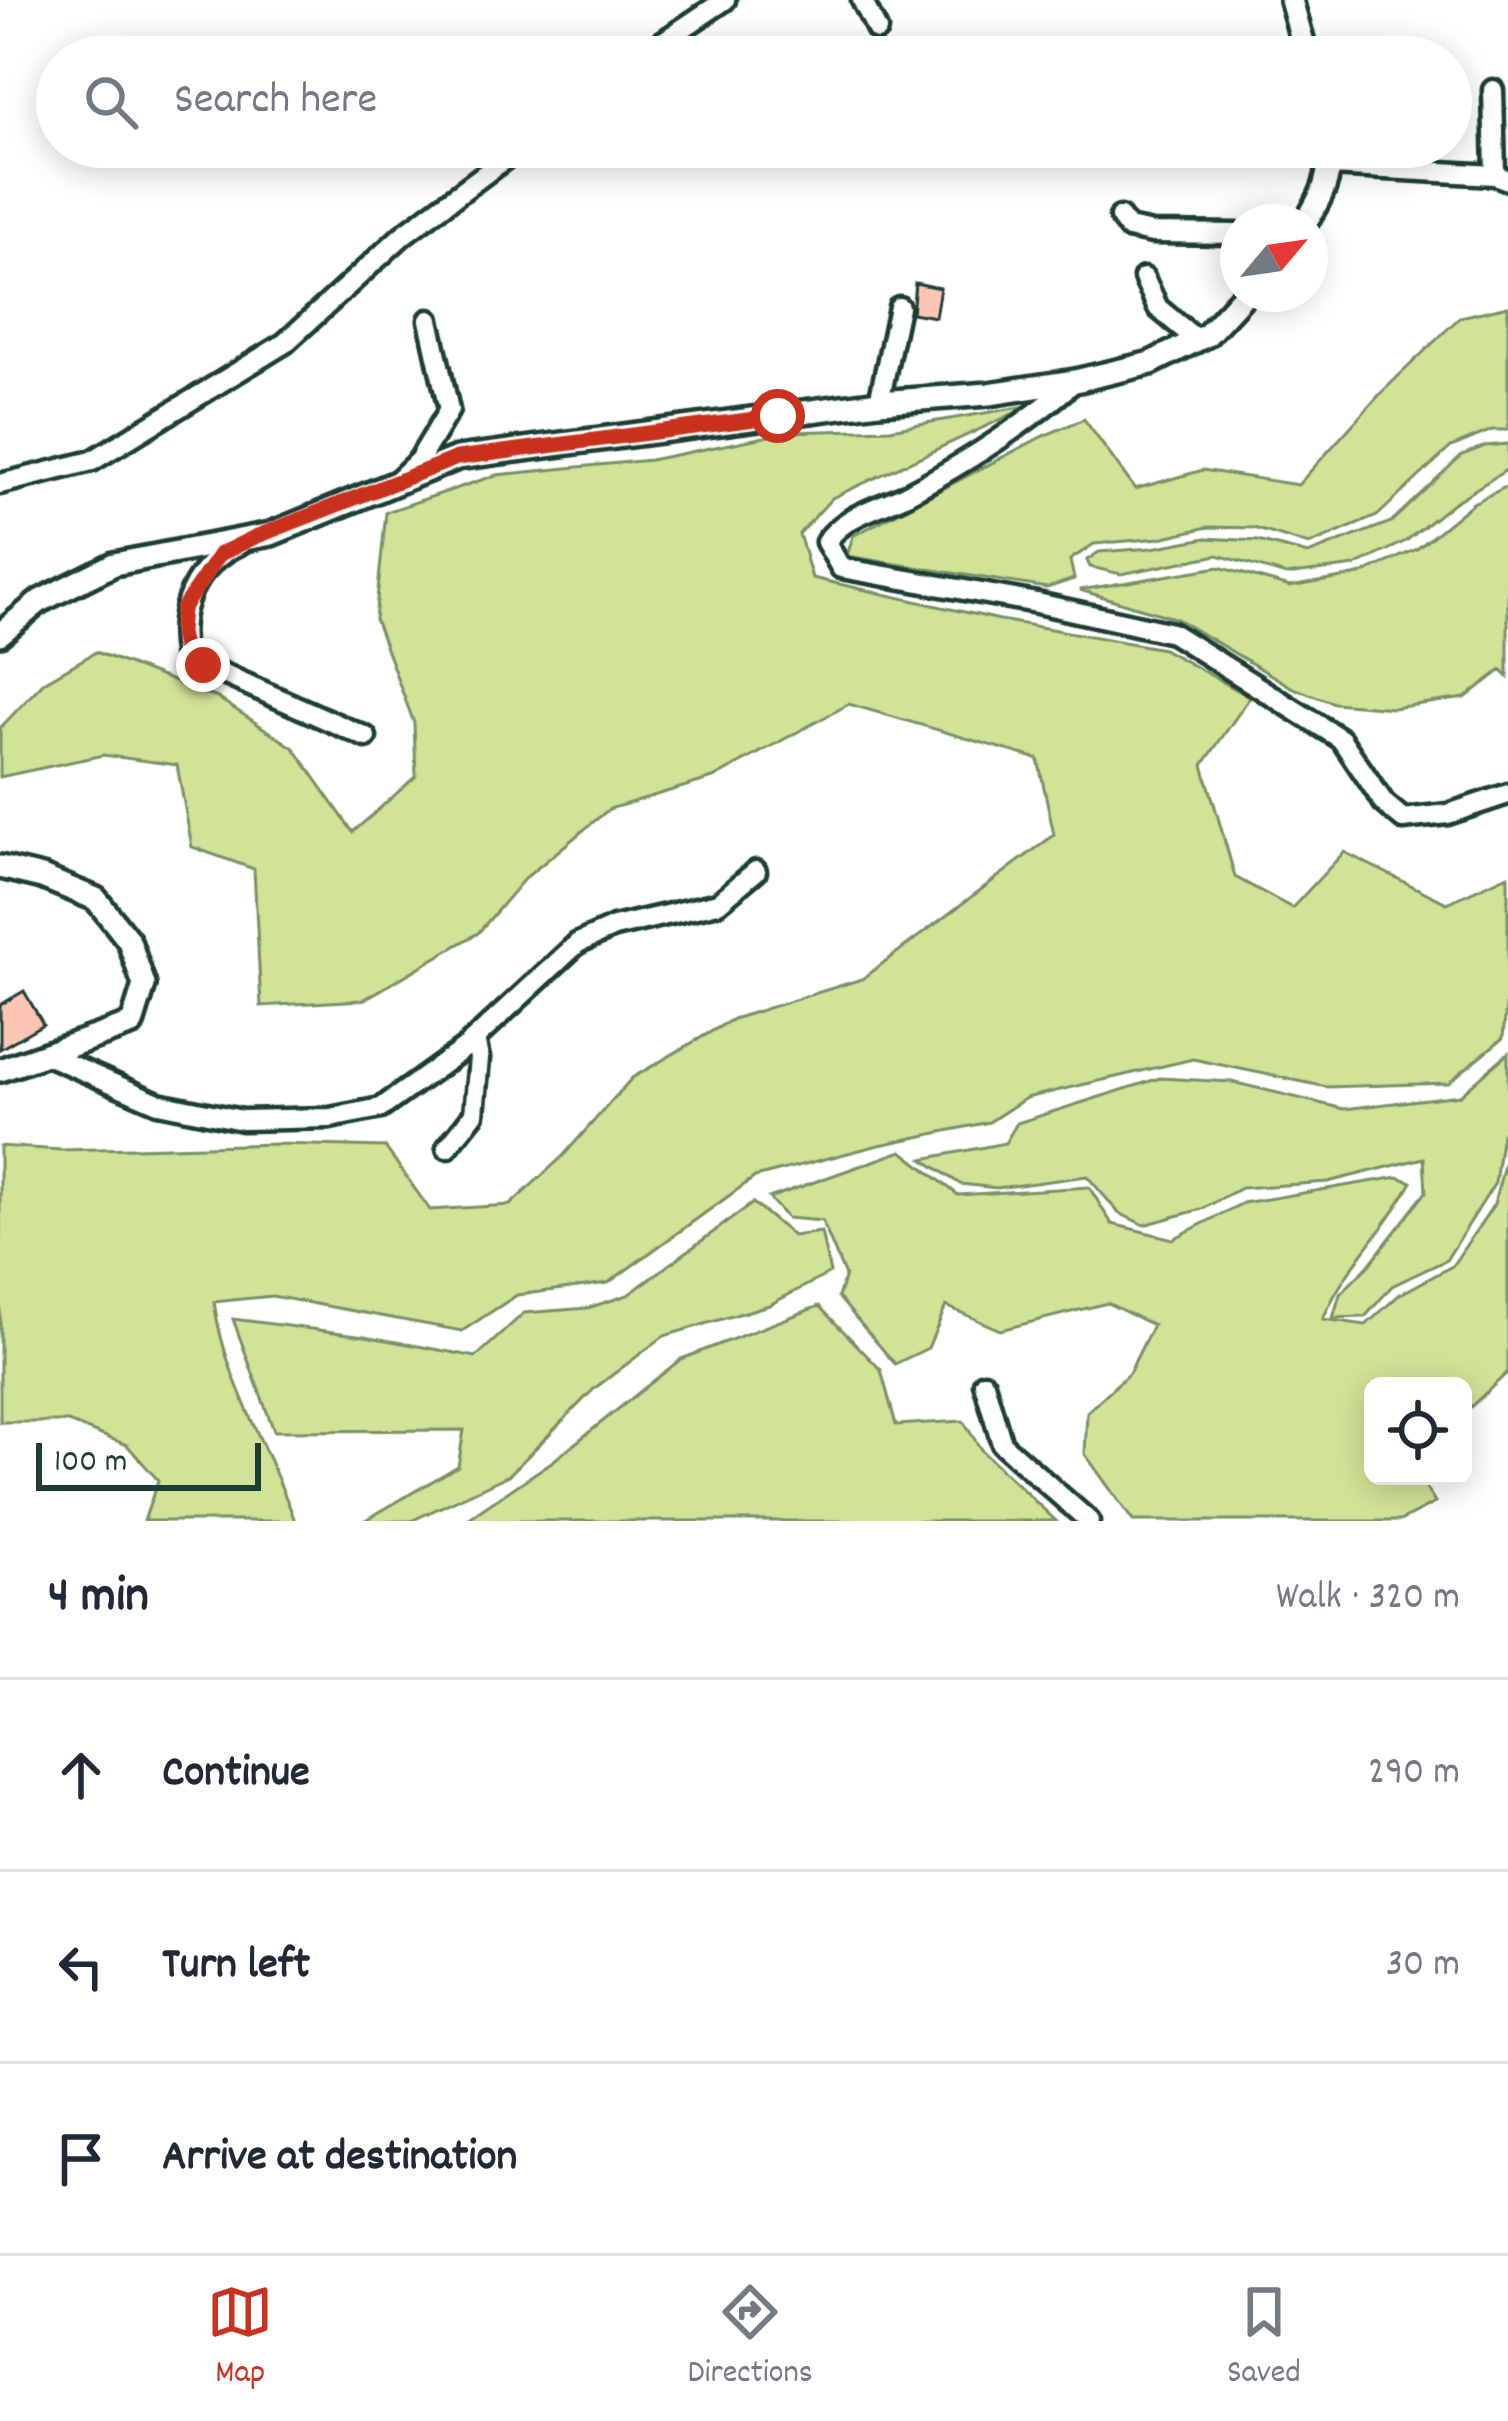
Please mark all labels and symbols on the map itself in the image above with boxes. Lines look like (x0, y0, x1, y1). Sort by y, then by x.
north arrow (1220, 204, 1328, 312)
route start (751, 389, 805, 443)
route end (176, 638, 230, 692)
scale bar (36, 1437, 261, 1490)

